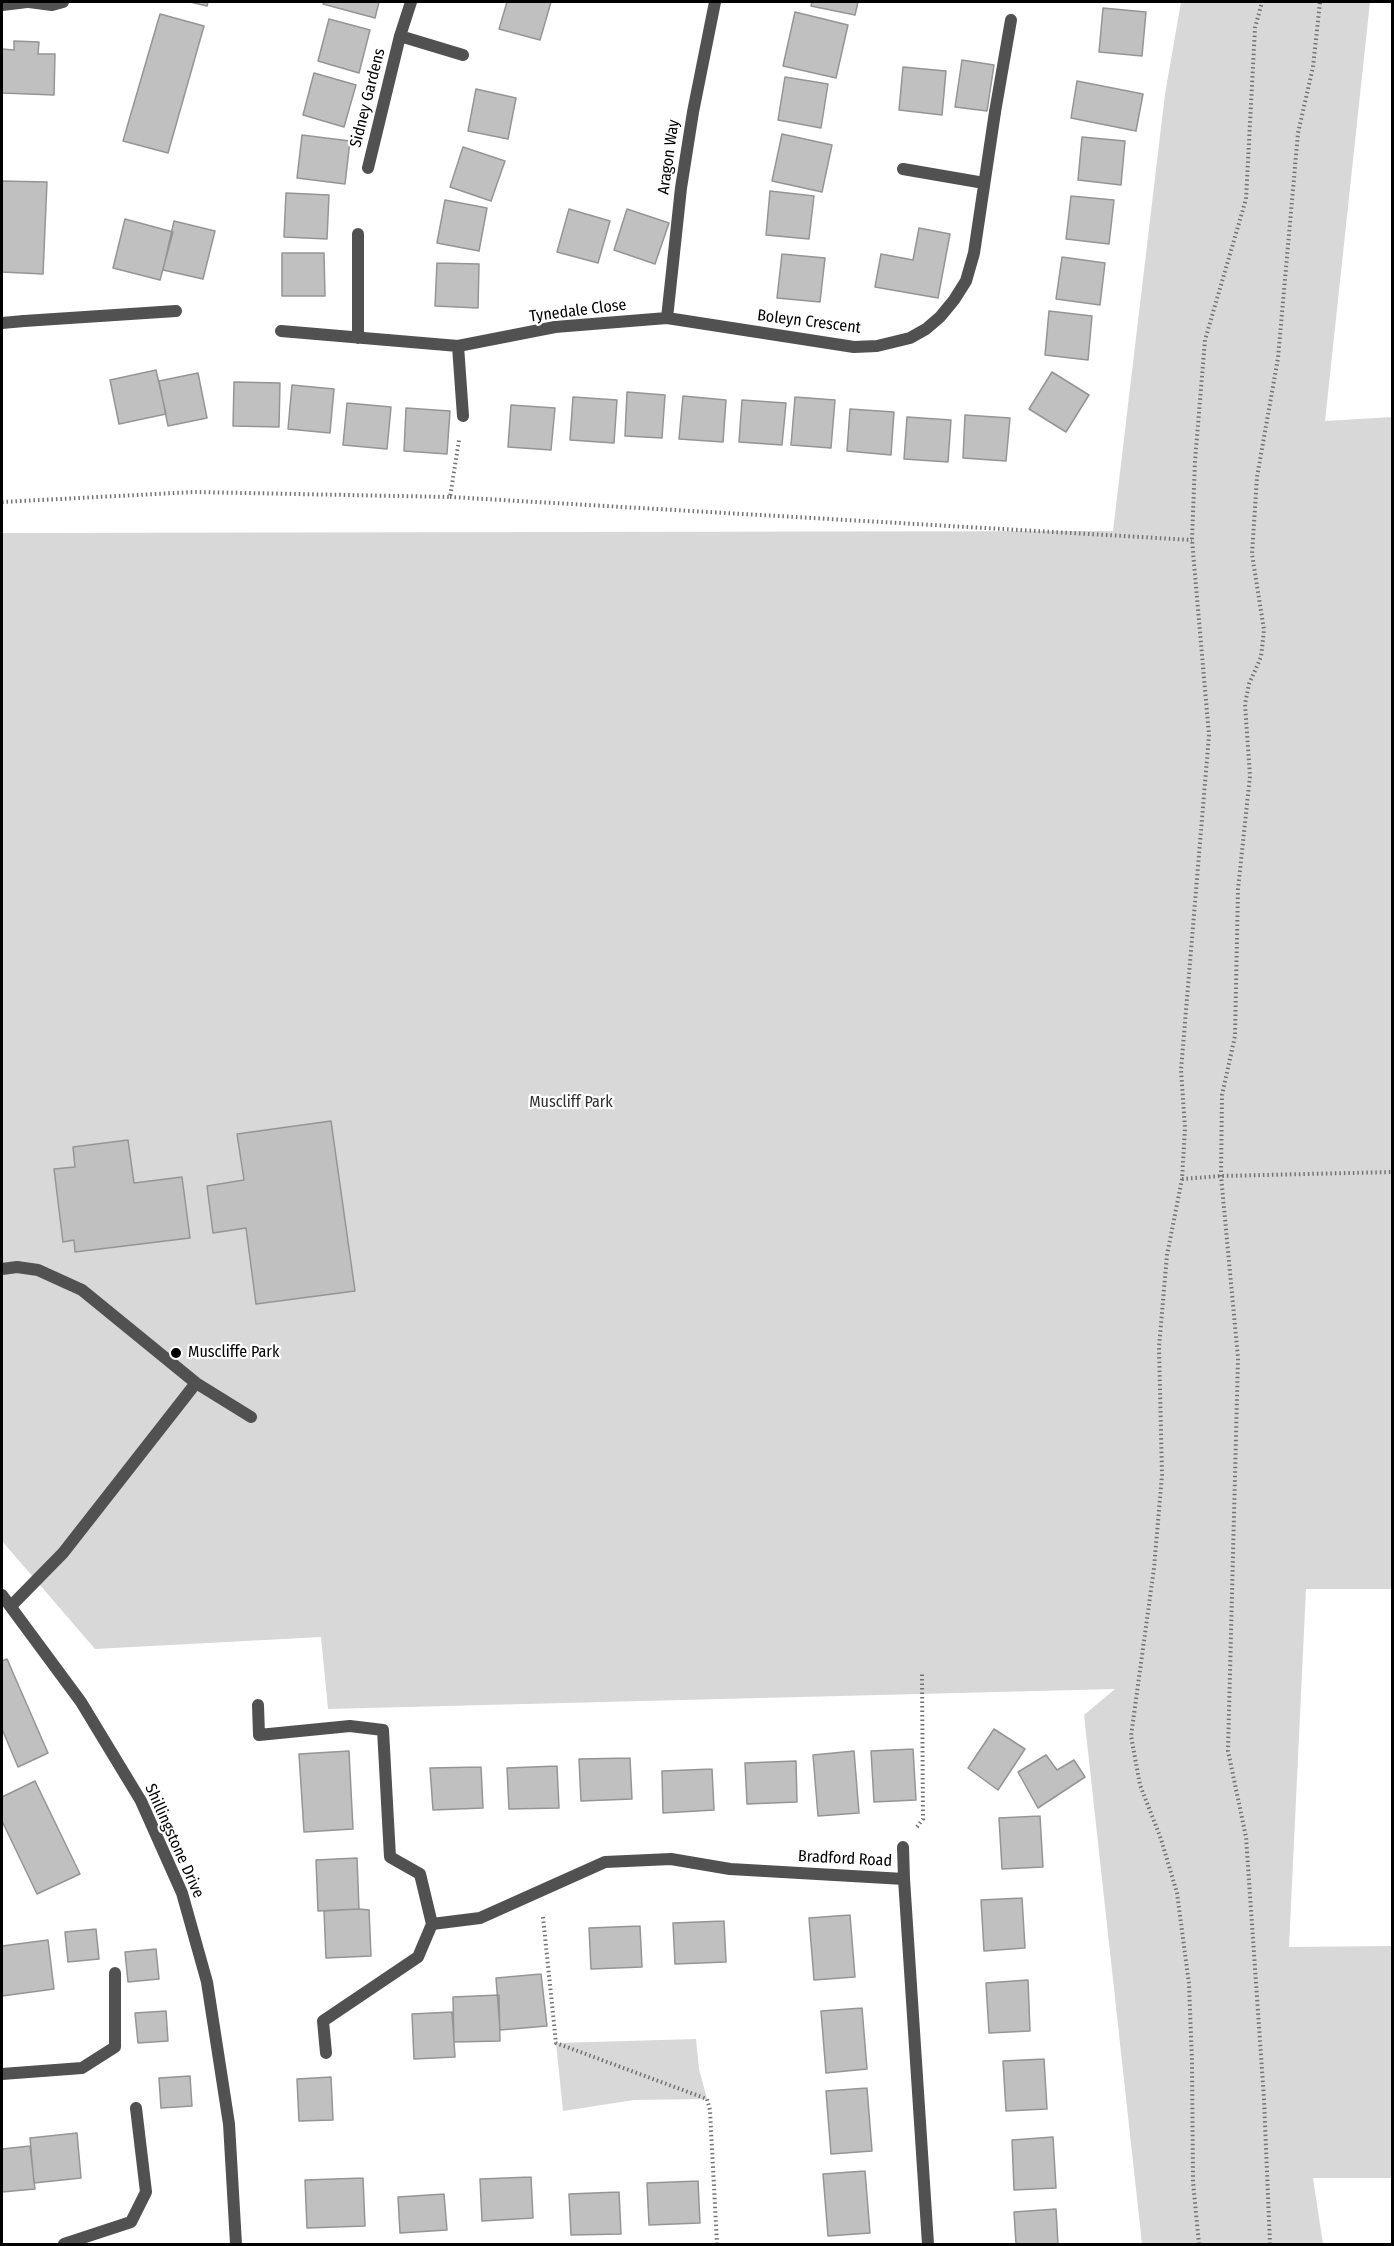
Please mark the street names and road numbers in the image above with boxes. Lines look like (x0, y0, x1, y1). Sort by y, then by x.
street label: Sidney Gardens (346, 46, 390, 150)
street label: Aragon Way (654, 118, 684, 196)
street label: Tynedale Close (528, 296, 628, 326)
street label: Boleyn Crescent (756, 306, 862, 338)
street label: Shillingstone Drive (140, 1781, 208, 1901)
street label: Bradford Road (798, 1847, 892, 1871)

